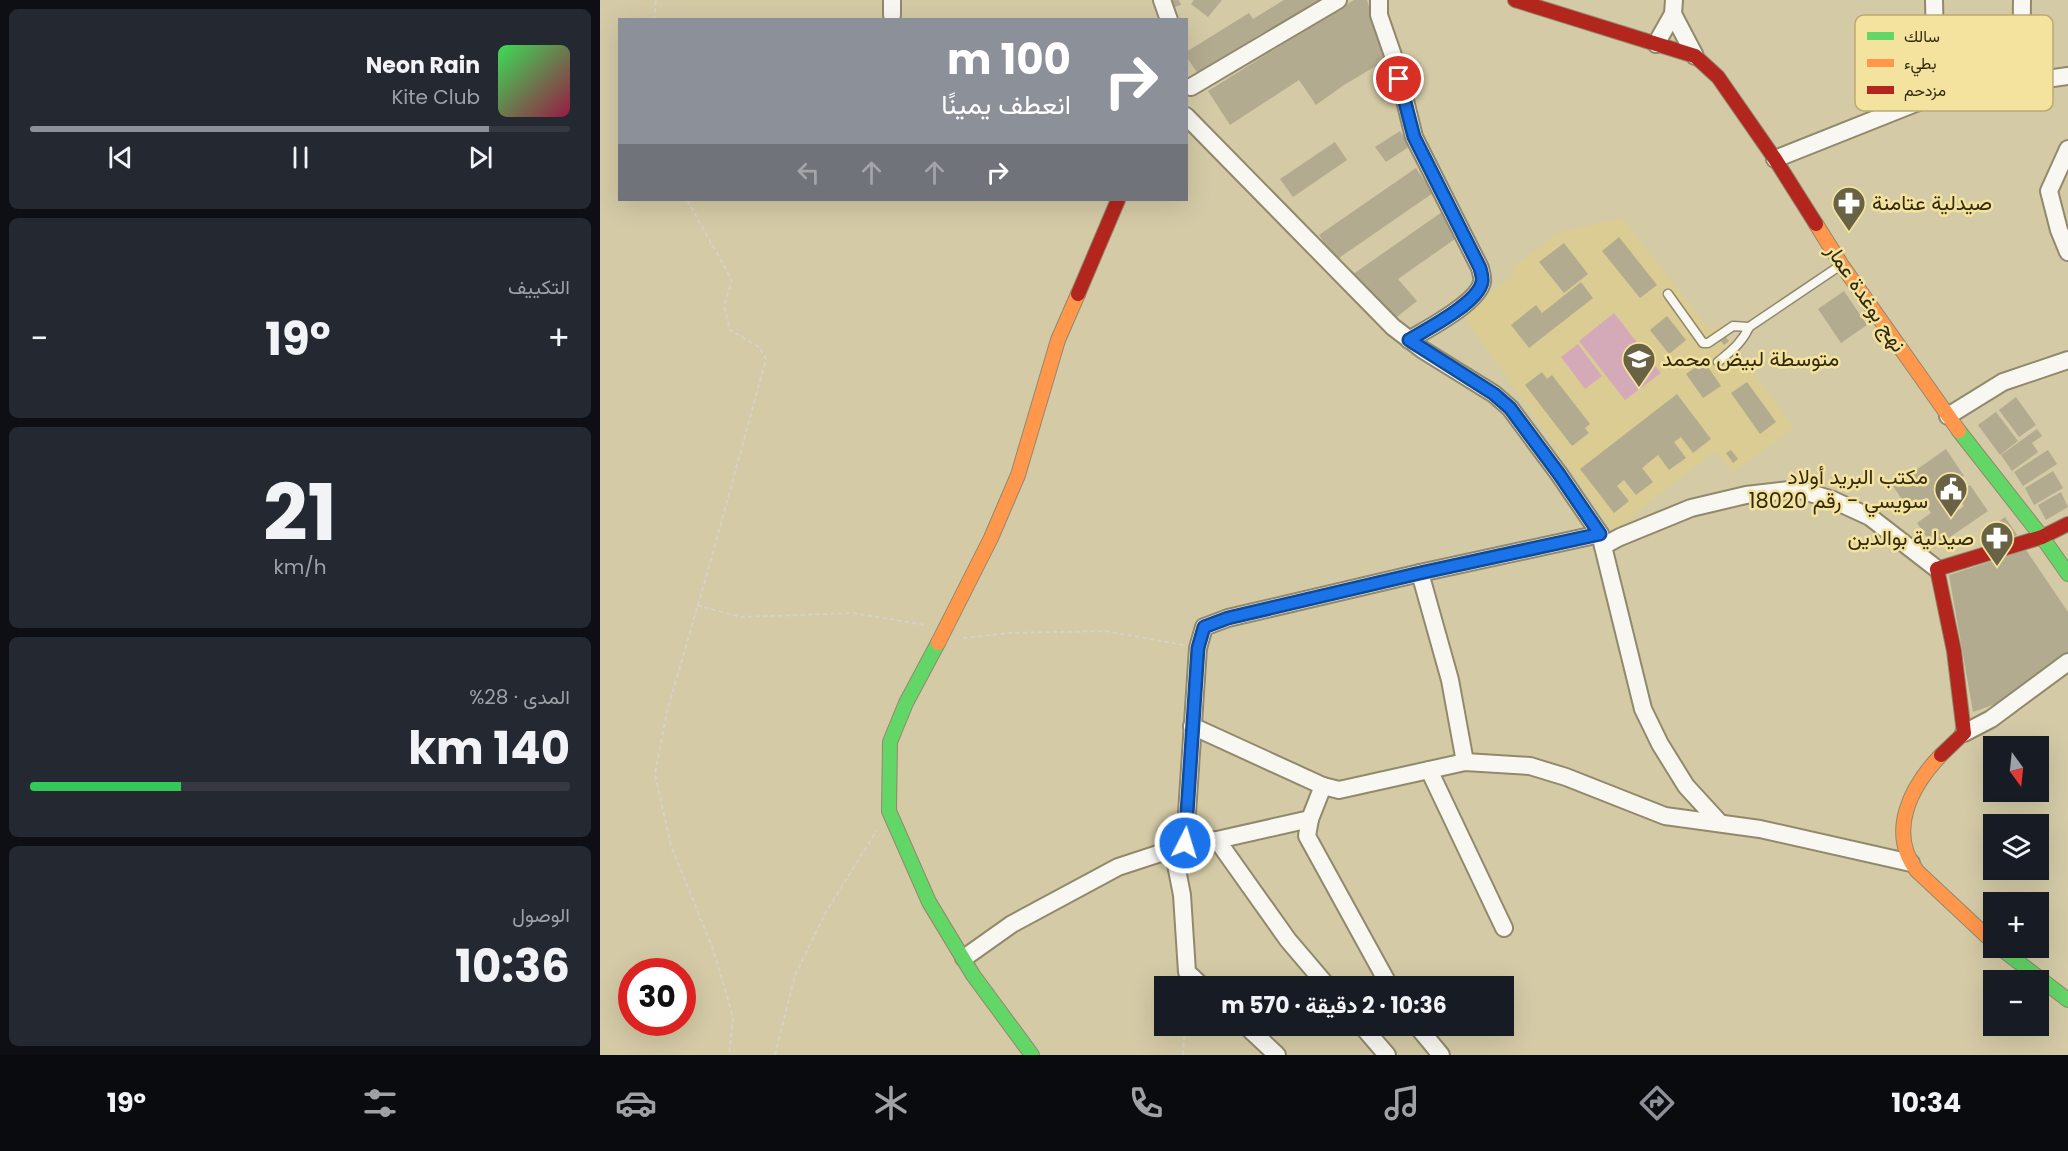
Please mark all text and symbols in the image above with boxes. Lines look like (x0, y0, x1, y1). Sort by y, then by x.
legend (1855, 15, 2053, 111)
text: سالك (1904, 25, 1940, 48)
text: 100 m (947, 30, 1071, 89)
icon: right (1092, 42, 1170, 120)
text: Neon Rain (366, 50, 480, 81)
text: بطيء (1904, 52, 1936, 77)
pin (1373, 53, 1424, 104)
icon: arrive (1382, 62, 1415, 95)
text: مزدحم (1904, 79, 1946, 102)
text: Kite Club (391, 83, 480, 111)
text: انعطف يمينًا (941, 86, 1071, 123)
icon: previous (104, 141, 137, 174)
icon: pause (284, 141, 317, 174)
icon: next (464, 141, 497, 174)
icon: left (792, 156, 825, 189)
icon: ahead (855, 156, 888, 189)
icon: ahead (918, 156, 951, 189)
icon: right (981, 156, 1014, 189)
pharmacy icon: صيدلية عتامنة (1831, 185, 1867, 232)
place label: صيدلية عتامنة (1872, 188, 1992, 217)
street label: نهج بوغدة عمار (1819, 237, 1913, 358)
text: التكييف (508, 273, 570, 301)
text: 19° (265, 308, 331, 371)
text: − (30, 315, 48, 362)
text: + (547, 315, 570, 362)
school or university icon: متوسطة لبيض محمد (1621, 341, 1657, 388)
place label: متوسطة لبيض محمد (1662, 344, 1839, 373)
text: 21 (263, 458, 337, 567)
place label: مكتب البريد أولاد سويسي - رقم 18020 (1749, 462, 1928, 518)
public building icon: مكتب البريد أولاد سويسي - رقم 18020 (1933, 471, 1969, 518)
pharmacy icon: صيدلية بوالدين (1979, 520, 2015, 567)
place label: صيدلية بوالدين (1847, 523, 1974, 552)
text: km/h (273, 553, 327, 581)
text: المدى · 28% (469, 683, 570, 711)
text: 140 km (408, 717, 570, 780)
north arrow (1983, 736, 2049, 802)
map controls (1983, 736, 2049, 1036)
position arrow (1153, 811, 1217, 875)
button: layers (1983, 814, 2049, 880)
button: + (1983, 892, 2049, 958)
text: الوصول (512, 901, 570, 929)
text: 10:36 (455, 935, 570, 998)
speed limit sign: 30 (618, 958, 696, 1036)
button: − (1983, 970, 2049, 1036)
text: 10:36 · 2 دقيقة · 570 m (1221, 990, 1447, 1021)
icon: filters (359, 1082, 401, 1124)
icon: car (615, 1082, 657, 1124)
icon: climate (870, 1082, 912, 1124)
icon: phone (1125, 1082, 1167, 1124)
icon: music (1381, 1082, 1423, 1124)
icon: directions (1636, 1082, 1678, 1124)
text: 19° (107, 1084, 146, 1121)
text: 10:34 (1891, 1084, 1961, 1121)

